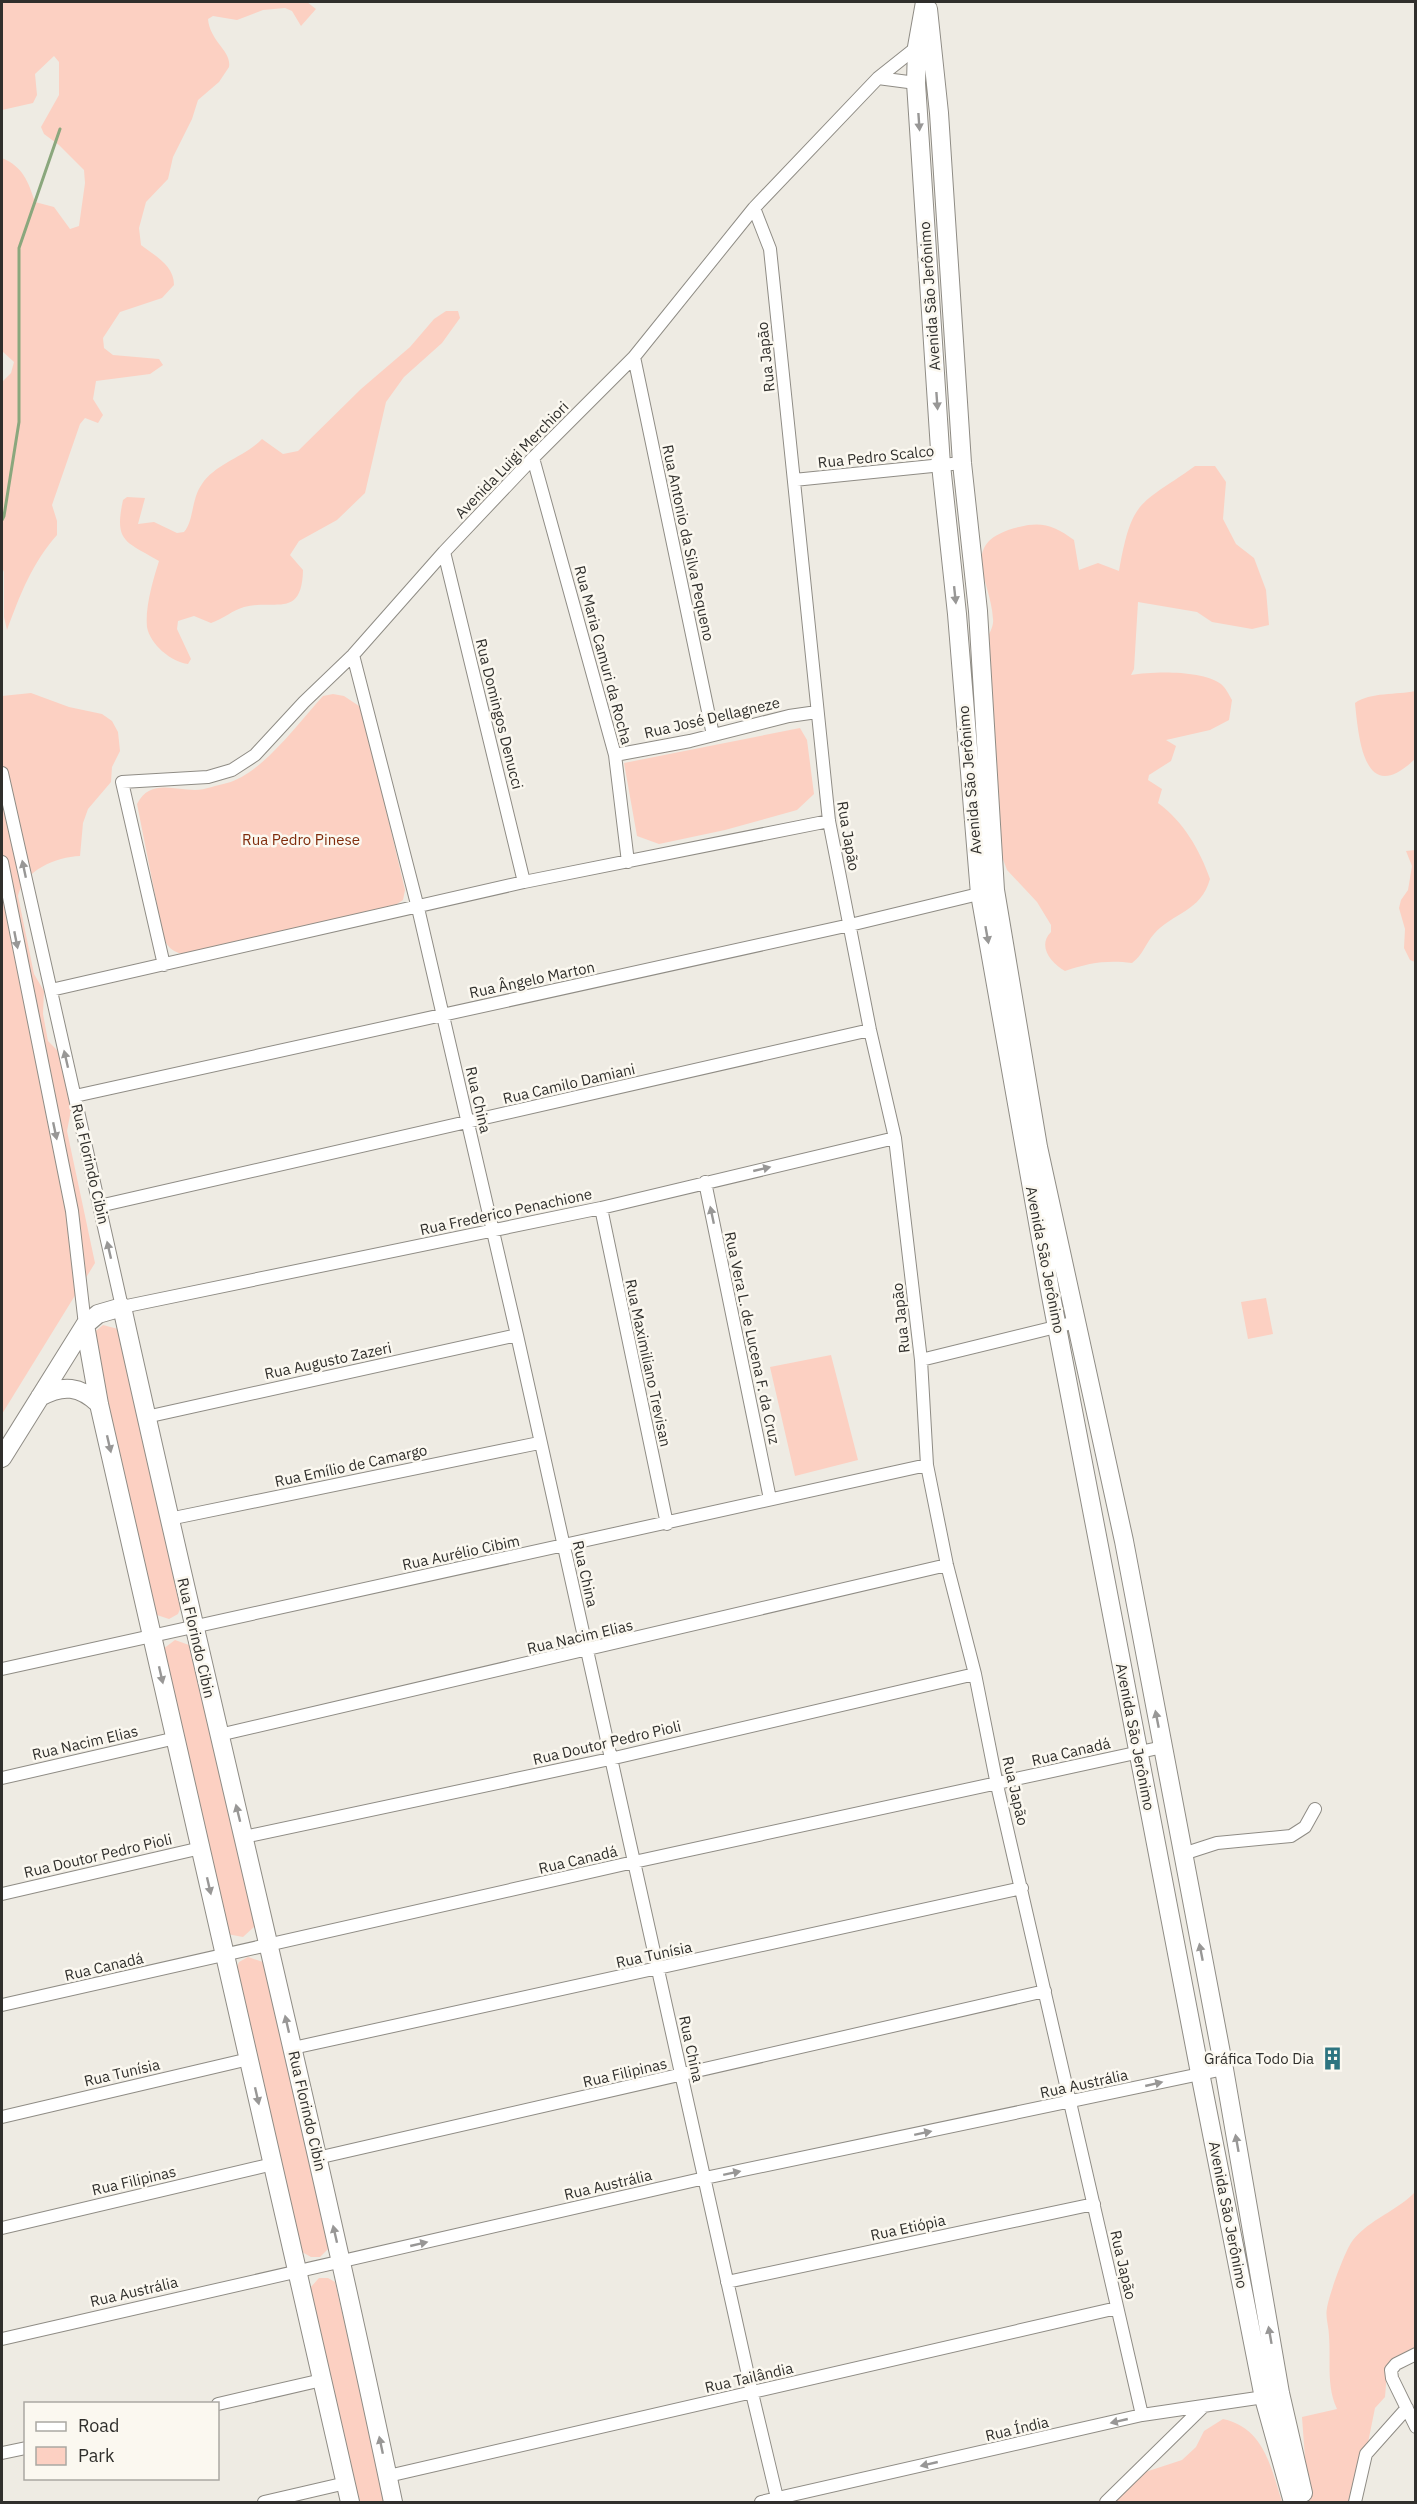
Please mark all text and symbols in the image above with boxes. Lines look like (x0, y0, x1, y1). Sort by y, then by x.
one-way arrow (914, 113, 923, 132)
street label: Avenida São Jerônimo (915, 221, 944, 371)
street label: Rua Japão (752, 321, 779, 393)
one-way arrow (932, 391, 941, 410)
street label: Avenida Luigi Merchiori (451, 397, 572, 522)
street label: Rua Pedro Scalco (817, 441, 935, 472)
street label: Rua Antonio da Silva Pequeno (658, 443, 719, 643)
street label: Rua Maria Camuri da Rocha (570, 563, 637, 746)
one-way arrow (950, 585, 960, 604)
street label: Rua Domingos Denucci (472, 637, 527, 791)
street label: Rua José Dellagneze (642, 693, 782, 742)
street label: Avenida São Jerônimo (954, 705, 985, 855)
street label: Rua Japão (833, 800, 864, 872)
park label: Rua Pedro Pinese (242, 830, 360, 849)
one-way arrow (19, 860, 29, 878)
one-way arrow (983, 926, 992, 945)
one-way arrow (12, 931, 21, 950)
street label: Rua Ângelo Marton (467, 957, 596, 1002)
one-way arrow (61, 1050, 71, 1069)
street label: Rua Camilo Damiani (501, 1059, 637, 1108)
street label: Rua China (462, 1065, 495, 1135)
street label: Rua Florindo Cibin (67, 1102, 114, 1226)
one-way arrow (51, 1122, 60, 1141)
one-way arrow (753, 1164, 772, 1173)
street label: Rua Frederico Penachione (418, 1184, 594, 1239)
street label: Avenida São Jerônimo (1022, 1185, 1069, 1335)
one-way arrow (707, 1206, 716, 1225)
street label: Rua Vera L. de Lucena F. da Cruz (721, 1230, 784, 1446)
one-way arrow (104, 1240, 113, 1259)
street label: Rua Maximiliano Trevisan (621, 1277, 676, 1448)
street label: Rua Japão (887, 1282, 914, 1354)
street label: Rua Augusto Zazeri (263, 1338, 393, 1383)
one-way arrow (104, 1435, 114, 1453)
street label: Rua Emílio de Camargo (273, 1440, 429, 1491)
street label: Rua Aurélio Cibim (400, 1531, 521, 1574)
street label: Rua China (569, 1539, 602, 1609)
street label: Rua Florindo Cibin (173, 1576, 220, 1700)
street label: Rua Nacim Elias (525, 1615, 635, 1658)
street label: Avenida São Jerônimo (1112, 1662, 1159, 1812)
one-way arrow (157, 1666, 167, 1684)
one-way arrow (1152, 1709, 1161, 1728)
street label: Rua Doutor Pedro Pioli (531, 1716, 683, 1769)
street label: Rua Nacim Elias (30, 1721, 140, 1764)
street label: Rua Canadá (1030, 1733, 1112, 1770)
street label: Rua Japão (998, 1754, 1033, 1827)
one-way arrow (232, 1804, 242, 1822)
street label: Rua Doutor Pedro Pioli (22, 1829, 174, 1882)
street label: Rua Canadá (537, 1841, 619, 1878)
one-way arrow (205, 1876, 215, 1895)
street label: Rua Tunísia (614, 1937, 694, 1972)
one-way arrow (1196, 1942, 1205, 1961)
street label: Rua Canadá (63, 1948, 145, 1985)
one-way arrow (281, 2014, 291, 2033)
street label: Rua China (675, 2014, 708, 2084)
building icon: Gráfica Todo Dia (1319, 2046, 1345, 2072)
street label: Rua Florindo Cibin (284, 2049, 331, 2173)
place label: Gráfica Todo Dia (1204, 2049, 1314, 2068)
street label: Rua Filipinas (581, 2054, 669, 2091)
street label: Rua Tunísia (82, 2055, 162, 2090)
street label: Rua Austrália (1038, 2065, 1130, 2102)
one-way arrow (1145, 2079, 1164, 2088)
one-way arrow (253, 2087, 263, 2105)
one-way arrow (913, 2128, 932, 2138)
one-way arrow (1232, 2134, 1241, 2153)
street label: Avenida São Jerônimo (1205, 2140, 1252, 2290)
street label: Rua Filipinas (90, 2162, 178, 2199)
street label: Rua Austrália (562, 2165, 654, 2204)
one-way arrow (722, 2168, 741, 2177)
street label: Rua Etiópia (869, 2210, 947, 2245)
one-way arrow (329, 2225, 339, 2243)
street label: Rua Japão (1106, 2228, 1141, 2301)
one-way arrow (410, 2239, 428, 2249)
street label: Rua Austrália (88, 2272, 180, 2311)
one-way arrow (1265, 2326, 1274, 2345)
street label: Rua Tailândia (703, 2358, 795, 2397)
legend (24, 2402, 219, 2480)
street label: Rua Índia (983, 2412, 1051, 2445)
text: Road (78, 2414, 119, 2437)
one-way arrow (1110, 2416, 1129, 2426)
one-way arrow (376, 2436, 385, 2455)
text: Park (78, 2444, 115, 2467)
one-way arrow (920, 2460, 939, 2469)

